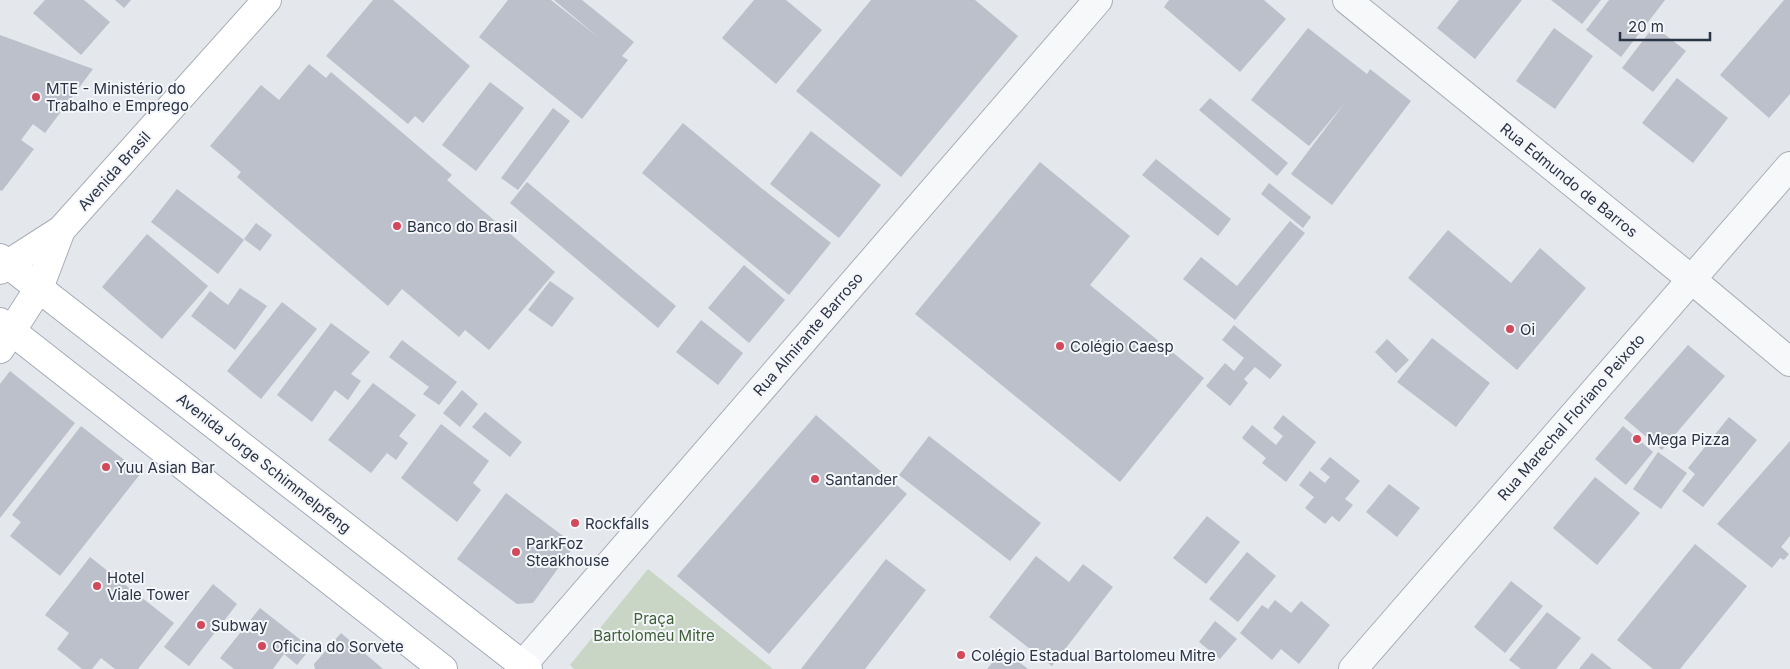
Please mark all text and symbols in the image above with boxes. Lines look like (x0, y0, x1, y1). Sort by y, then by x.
scale bar (1620, 10, 1710, 42)
text: 20 m (1628, 17, 1664, 36)
place label: MTE - Ministério do Trabalho e Emprego (46, 79, 189, 115)
marker: MTE - Ministério do Trabalho e Emprego (30, 91, 42, 103)
street label: Rua Edmundo de Barros (1496, 119, 1642, 241)
street label: Avenida Brasil (74, 128, 154, 214)
place label: Banco do Brasil (407, 217, 517, 236)
marker: Banco do Brasil (391, 220, 403, 232)
street label: Rua Almirante Barroso (749, 268, 867, 400)
place label: Oi (1520, 320, 1535, 339)
marker: Oi (1504, 323, 1516, 335)
street label: Rua Marechal Floriano Peixoto (1493, 330, 1649, 504)
place label: Colégio Caesp (1070, 337, 1174, 356)
marker: Colégio Caesp (1054, 340, 1066, 352)
street label: Avenida Jorge Schimmelpfeng (173, 389, 355, 537)
place label: Mega Pizza (1647, 430, 1729, 449)
marker: Mega Pizza (1631, 433, 1643, 445)
place label: Yuu Asian Bar (116, 458, 215, 477)
marker: Yuu Asian Bar (100, 461, 112, 473)
place label: Santander (825, 470, 898, 489)
marker: Santander (809, 473, 821, 485)
place label: Rockfalls (585, 514, 649, 533)
marker: Rockfalls (569, 517, 581, 529)
place label: ParkFoz Steakhouse (526, 534, 609, 570)
marker: ParkFoz Steakhouse (510, 546, 522, 558)
place label: Hotel Viale Tower (107, 568, 190, 604)
marker: Hotel Viale Tower (91, 580, 103, 592)
park label: Praça Bartolomeu Mitre (593, 609, 715, 645)
place label: Subway (211, 616, 268, 635)
marker: Subway (195, 619, 207, 631)
place label: Oficina do Sorvete (272, 637, 404, 656)
marker: Oficina do Sorvete (256, 640, 268, 652)
place label: Colégio Estadual Bartolomeu Mitre (971, 646, 1216, 665)
marker: Colégio Estadual Bartolomeu Mitre (955, 649, 967, 661)

